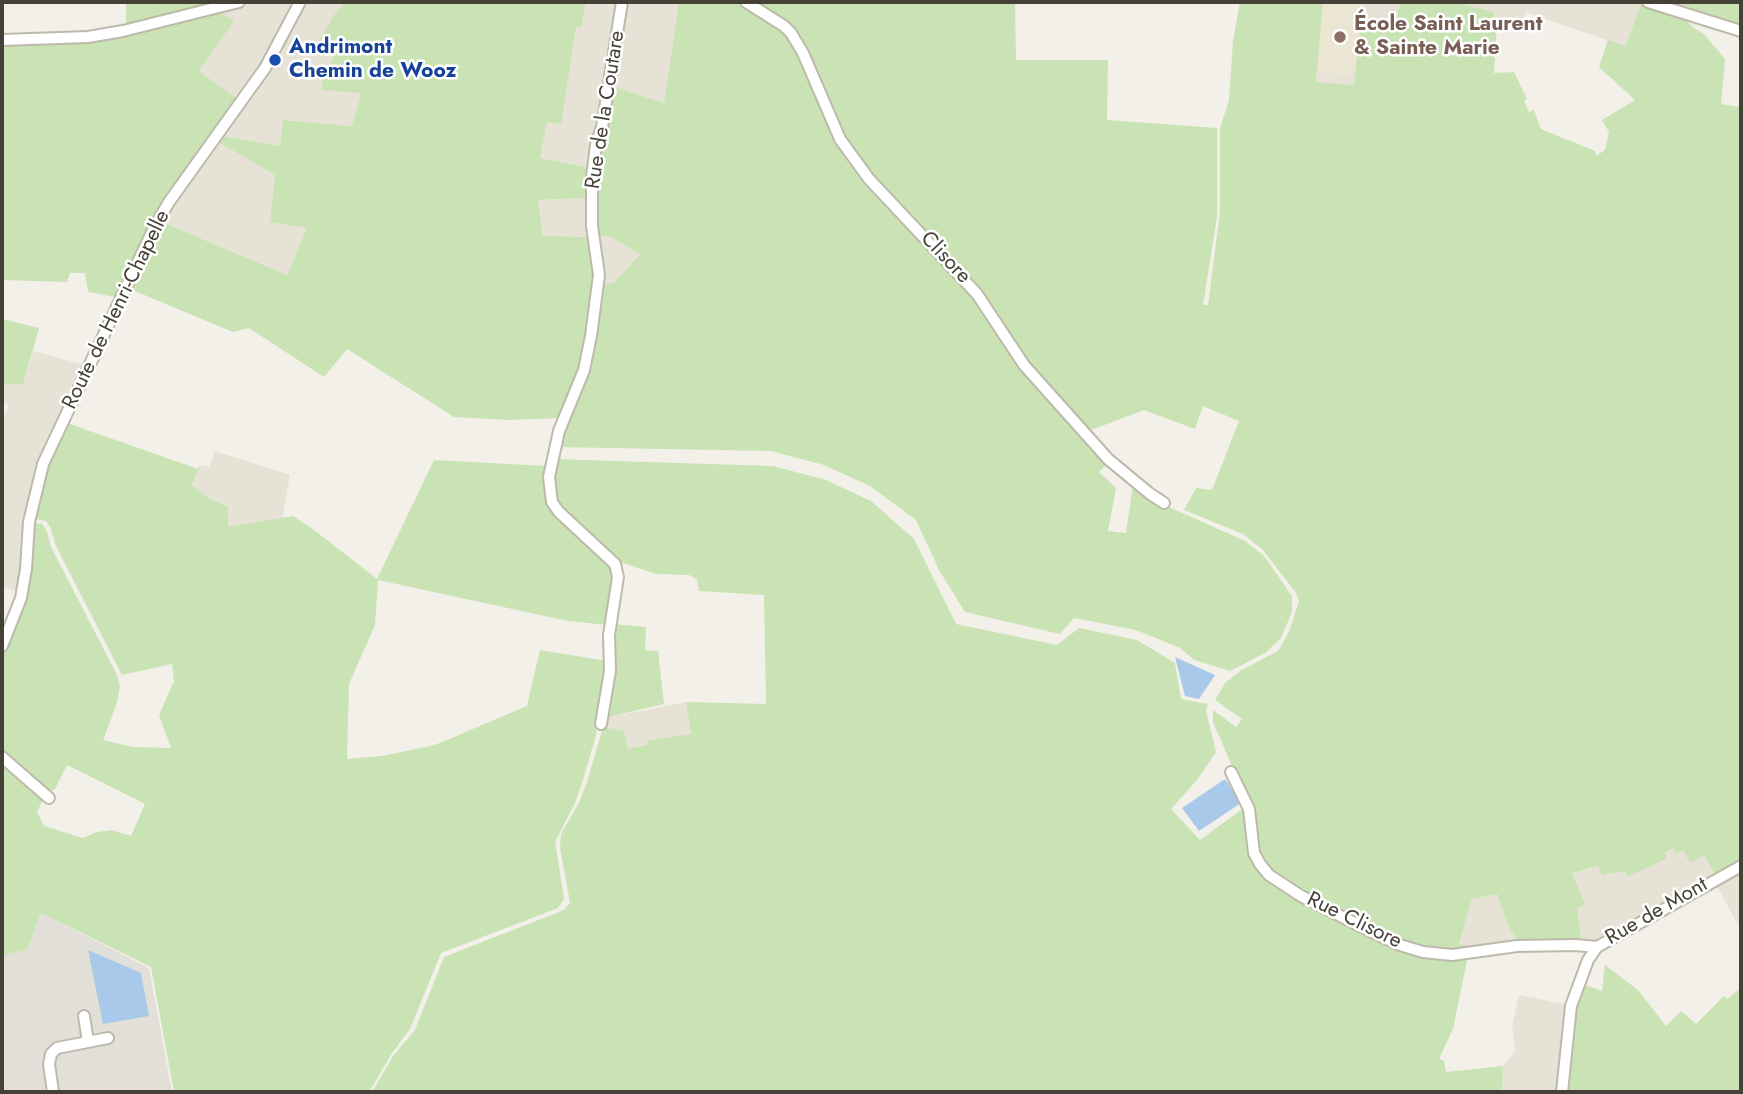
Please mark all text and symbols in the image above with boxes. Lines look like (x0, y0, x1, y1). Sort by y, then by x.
place label: École Saint Laurent & Sainte Marie (1354, 12, 1542, 62)
street label: Rue de la Coutare (581, 29, 631, 191)
marker: École Saint Laurent & Sainte Marie (1332, 29, 1348, 45)
place label: Andrimont Chemin de Wooz (289, 35, 456, 85)
marker: Andrimont Chemin de Wooz (267, 52, 283, 68)
street label: Route de Henri-Chapelle (58, 206, 176, 414)
street label: Clisore (915, 227, 975, 289)
street label: Rue de Mont (1602, 873, 1712, 951)
street label: Rue Clisore (1303, 887, 1405, 955)

